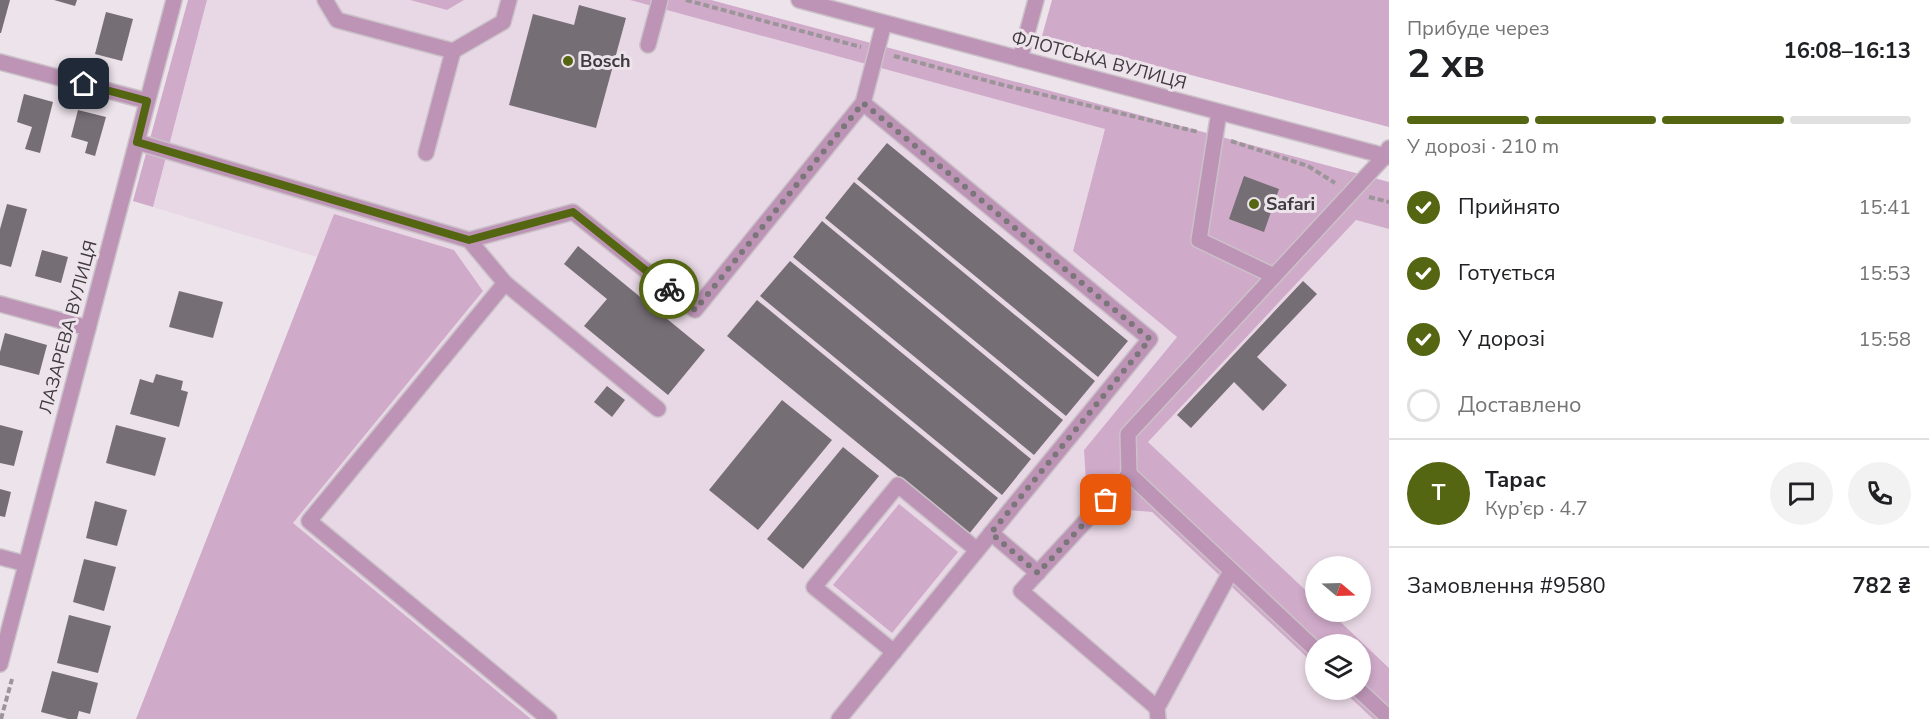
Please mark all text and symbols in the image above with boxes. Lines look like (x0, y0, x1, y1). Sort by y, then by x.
text: Прибуде через (1407, 15, 1549, 42)
street label: ФЛОТСЬКА ВУЛИЦЯ (1009, 25, 1189, 95)
text: 16:08–16:13 (1783, 36, 1911, 66)
text: 2 хв (1407, 38, 1485, 91)
place label: Bosch (580, 49, 631, 73)
marker: Bosch (561, 54, 575, 68)
pin (58, 58, 109, 109)
icon: home (67, 67, 100, 100)
text: У дорозі · 210 m (1407, 133, 1559, 160)
icon: check (1407, 191, 1440, 224)
place label: Safari (1266, 192, 1315, 216)
text: Прийнято (1458, 192, 1560, 222)
text: 15:41 (1858, 194, 1911, 221)
marker: Safari (1247, 197, 1261, 211)
street label: ЛАЗАРЕВА ВУЛИЦЯ (33, 238, 103, 416)
icon: check (1407, 257, 1440, 290)
text: Готується (1458, 258, 1556, 288)
courier (639, 259, 699, 319)
text: 15:53 (1858, 260, 1911, 287)
icon: bike (653, 273, 686, 306)
icon: check (1407, 323, 1440, 356)
text: У дорозі (1458, 324, 1545, 354)
text: 15:58 (1858, 326, 1911, 353)
text: Доставлено (1458, 390, 1582, 420)
button: chat (1770, 462, 1833, 525)
button: phone (1848, 462, 1911, 525)
text: Тарас (1485, 465, 1546, 495)
pin (1080, 474, 1131, 525)
text: Т (1432, 478, 1445, 508)
icon: bag (1089, 483, 1122, 516)
text: Кур’єр · 4.7 (1485, 495, 1588, 522)
north arrow (1305, 556, 1371, 622)
map controls (1305, 556, 1371, 700)
text: Замовлення #9580 (1407, 571, 1606, 601)
text: 782 ₴ (1852, 571, 1911, 601)
button: layers (1305, 634, 1371, 700)

